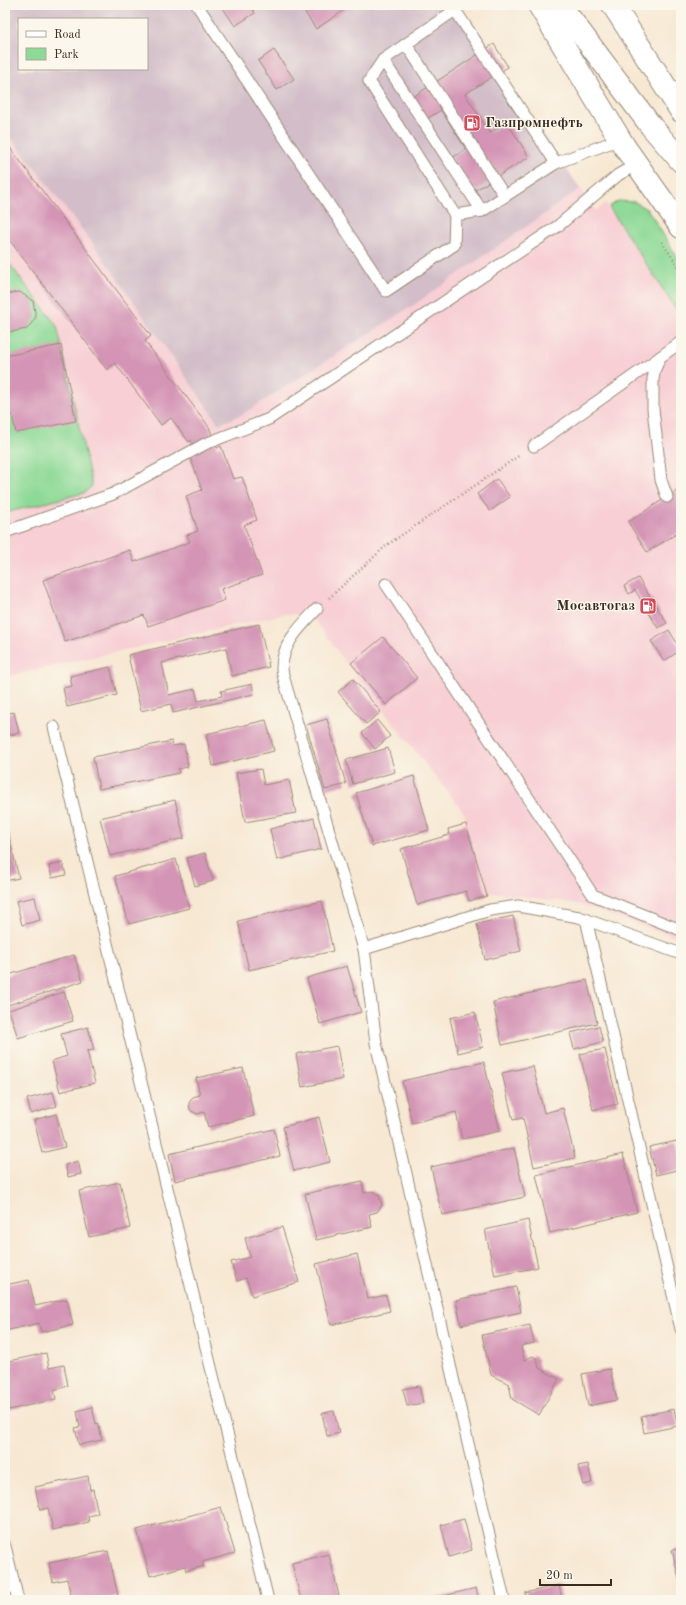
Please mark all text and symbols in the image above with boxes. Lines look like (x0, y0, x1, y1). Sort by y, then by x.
legend (18, 18, 148, 70)
text: Road (54, 29, 81, 41)
text: Park (54, 49, 79, 61)
fuel station icon: Газпромнефть (462, 113, 482, 133)
place label: Газпромнефть (485, 116, 583, 131)
fuel station icon: Мосавтогаз (638, 596, 658, 616)
place label: Мосавтогаз (556, 599, 635, 614)
scale bar (540, 1561, 611, 1587)
text: 20 m (546, 1570, 573, 1582)

